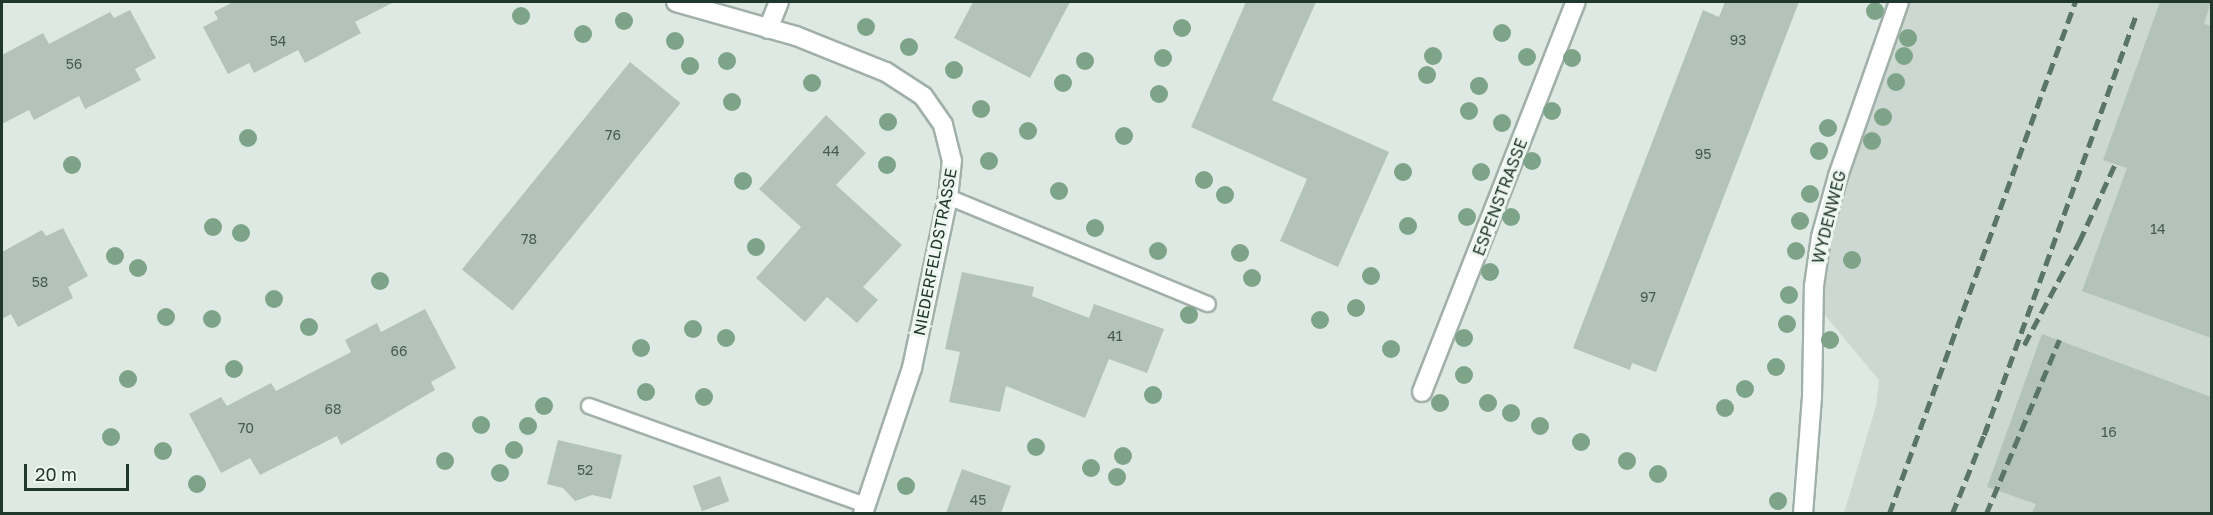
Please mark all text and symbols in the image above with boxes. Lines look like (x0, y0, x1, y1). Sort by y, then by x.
house number: 93 (1730, 32, 1746, 48)
house number: 54 (270, 33, 286, 49)
house number: 56 (66, 56, 82, 72)
house number: 76 (605, 127, 621, 143)
street label: ESPENSTRASSE (1469, 136, 1531, 258)
house number: 44 (822, 143, 840, 159)
house number: 95 (1695, 146, 1711, 162)
street label: NIEDERFELDSTRASSE (909, 167, 961, 337)
street label: WYDENWEG (1808, 168, 1850, 266)
house number: 14 (2150, 221, 2166, 237)
house number: 78 (521, 231, 537, 247)
house number: 58 (32, 274, 48, 290)
house number: 97 (1640, 289, 1656, 305)
house number: 41 (1107, 328, 1123, 344)
house number: 66 (391, 343, 407, 359)
house number: 68 (324, 401, 342, 417)
house number: 70 (238, 420, 254, 436)
house number: 16 (2101, 424, 2117, 440)
scale bar (27, 452, 132, 490)
house number: 52 (577, 462, 593, 478)
text: 20 m (35, 463, 77, 485)
house number: 45 (970, 492, 986, 508)

